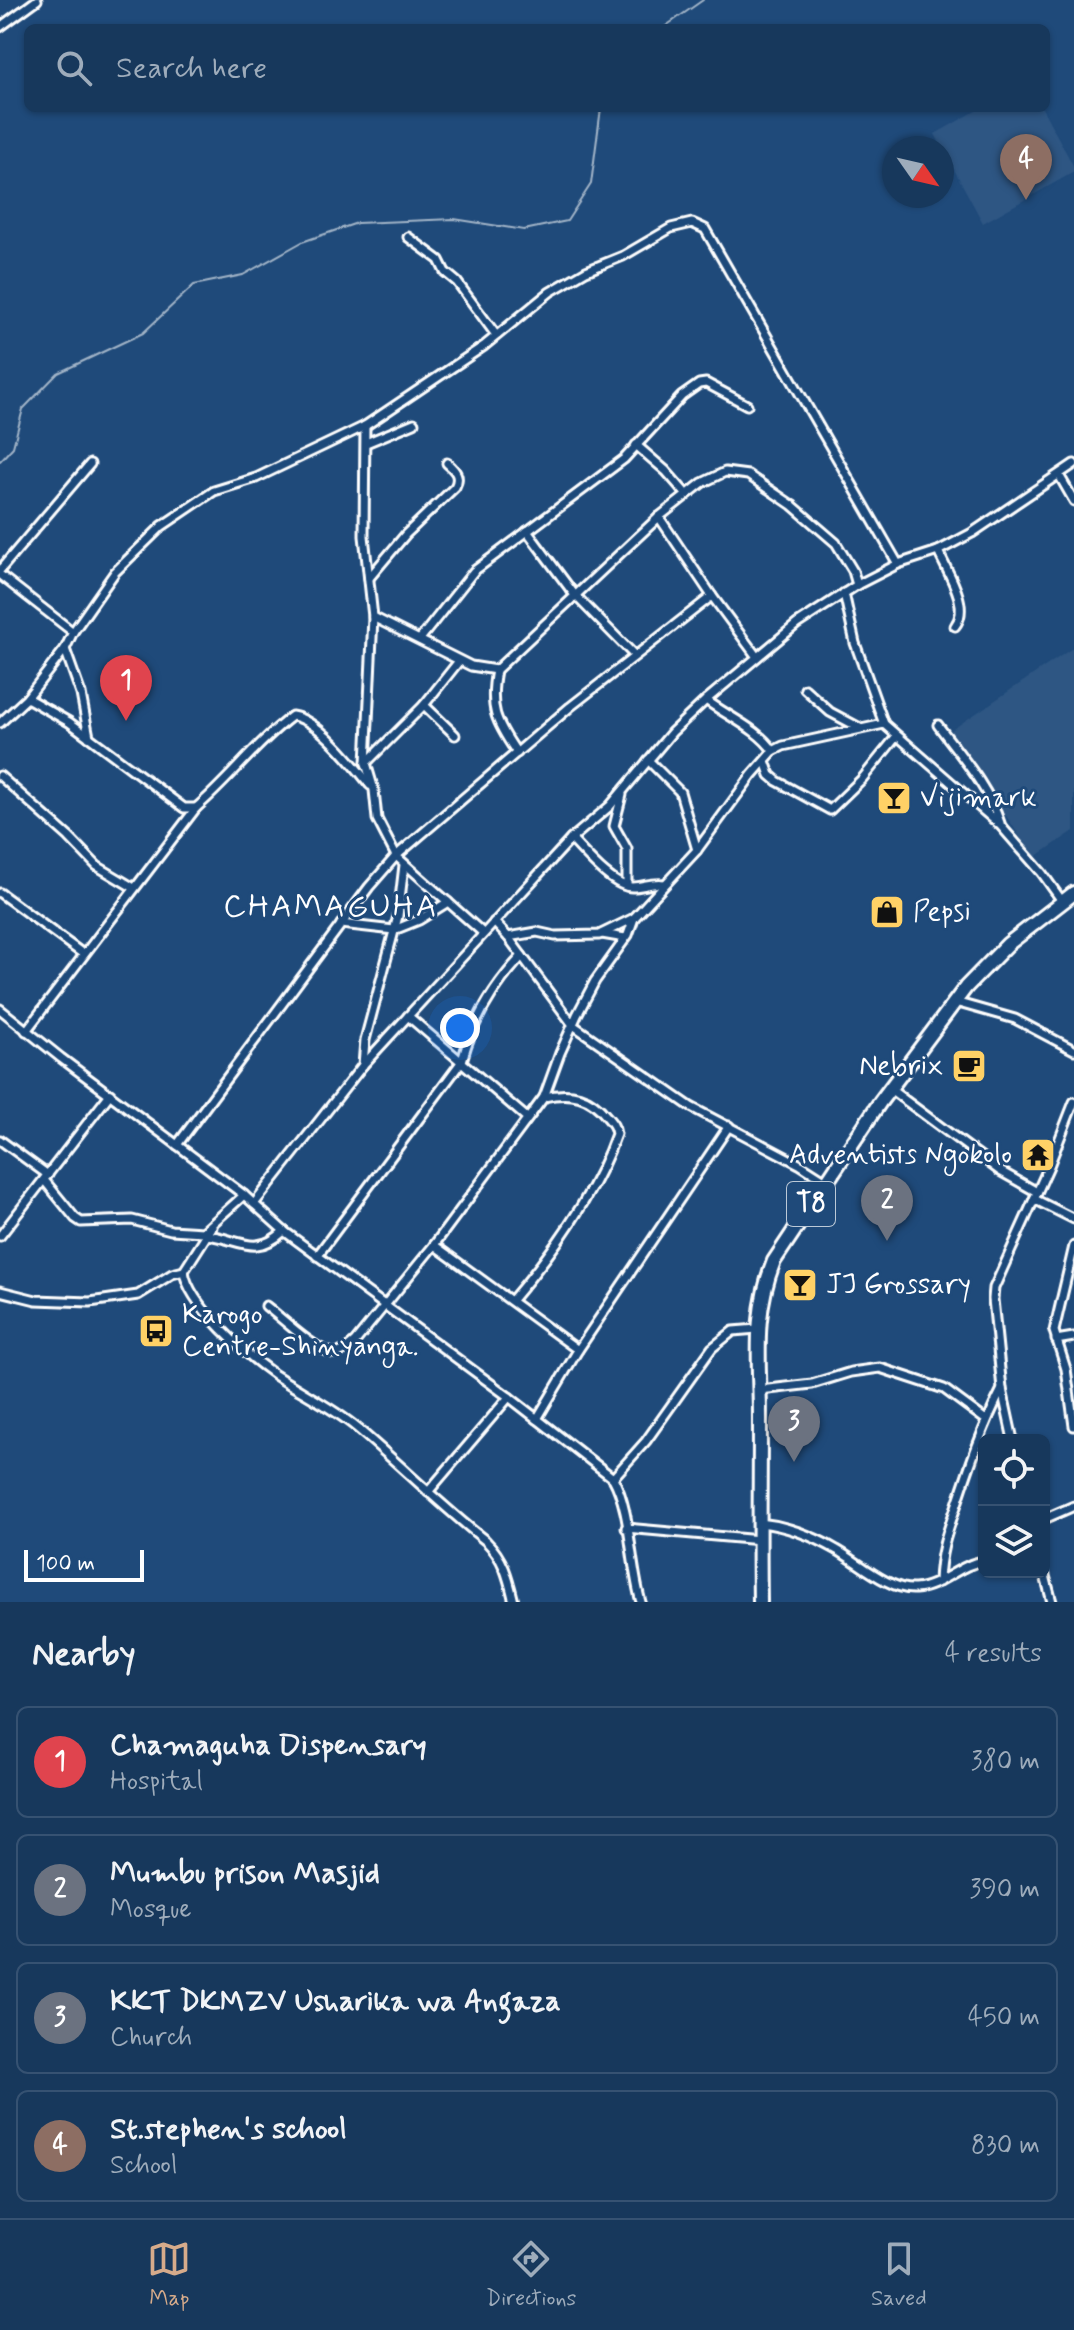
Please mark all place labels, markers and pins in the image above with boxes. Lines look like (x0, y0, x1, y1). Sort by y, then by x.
pin: 4 (1000, 134, 1052, 200)
pin: 1 (100, 655, 152, 721)
bar icon: Vijimark (875, 779, 913, 817)
place label: Vijimark (920, 780, 1037, 817)
shop icon: Pepsi (868, 893, 906, 931)
place label: Pepsi (913, 894, 971, 931)
cafe icon: Nebrix (950, 1047, 988, 1085)
place label: Nebrix (859, 1048, 943, 1085)
temple icon: Adventists Ngokolo (1019, 1136, 1057, 1174)
place label: Adventists Ngokolo (789, 1137, 1012, 1176)
pin: 2 (861, 1175, 913, 1241)
bar icon: JJ Grossary (781, 1266, 819, 1304)
place label: JJ Grossary (826, 1267, 971, 1304)
place label: Karogo Centre-Shinyanga. (182, 1297, 419, 1368)
bus stop icon: Karogo Centre-Shinyanga. (137, 1312, 175, 1350)
pin: 3 (768, 1396, 820, 1462)

